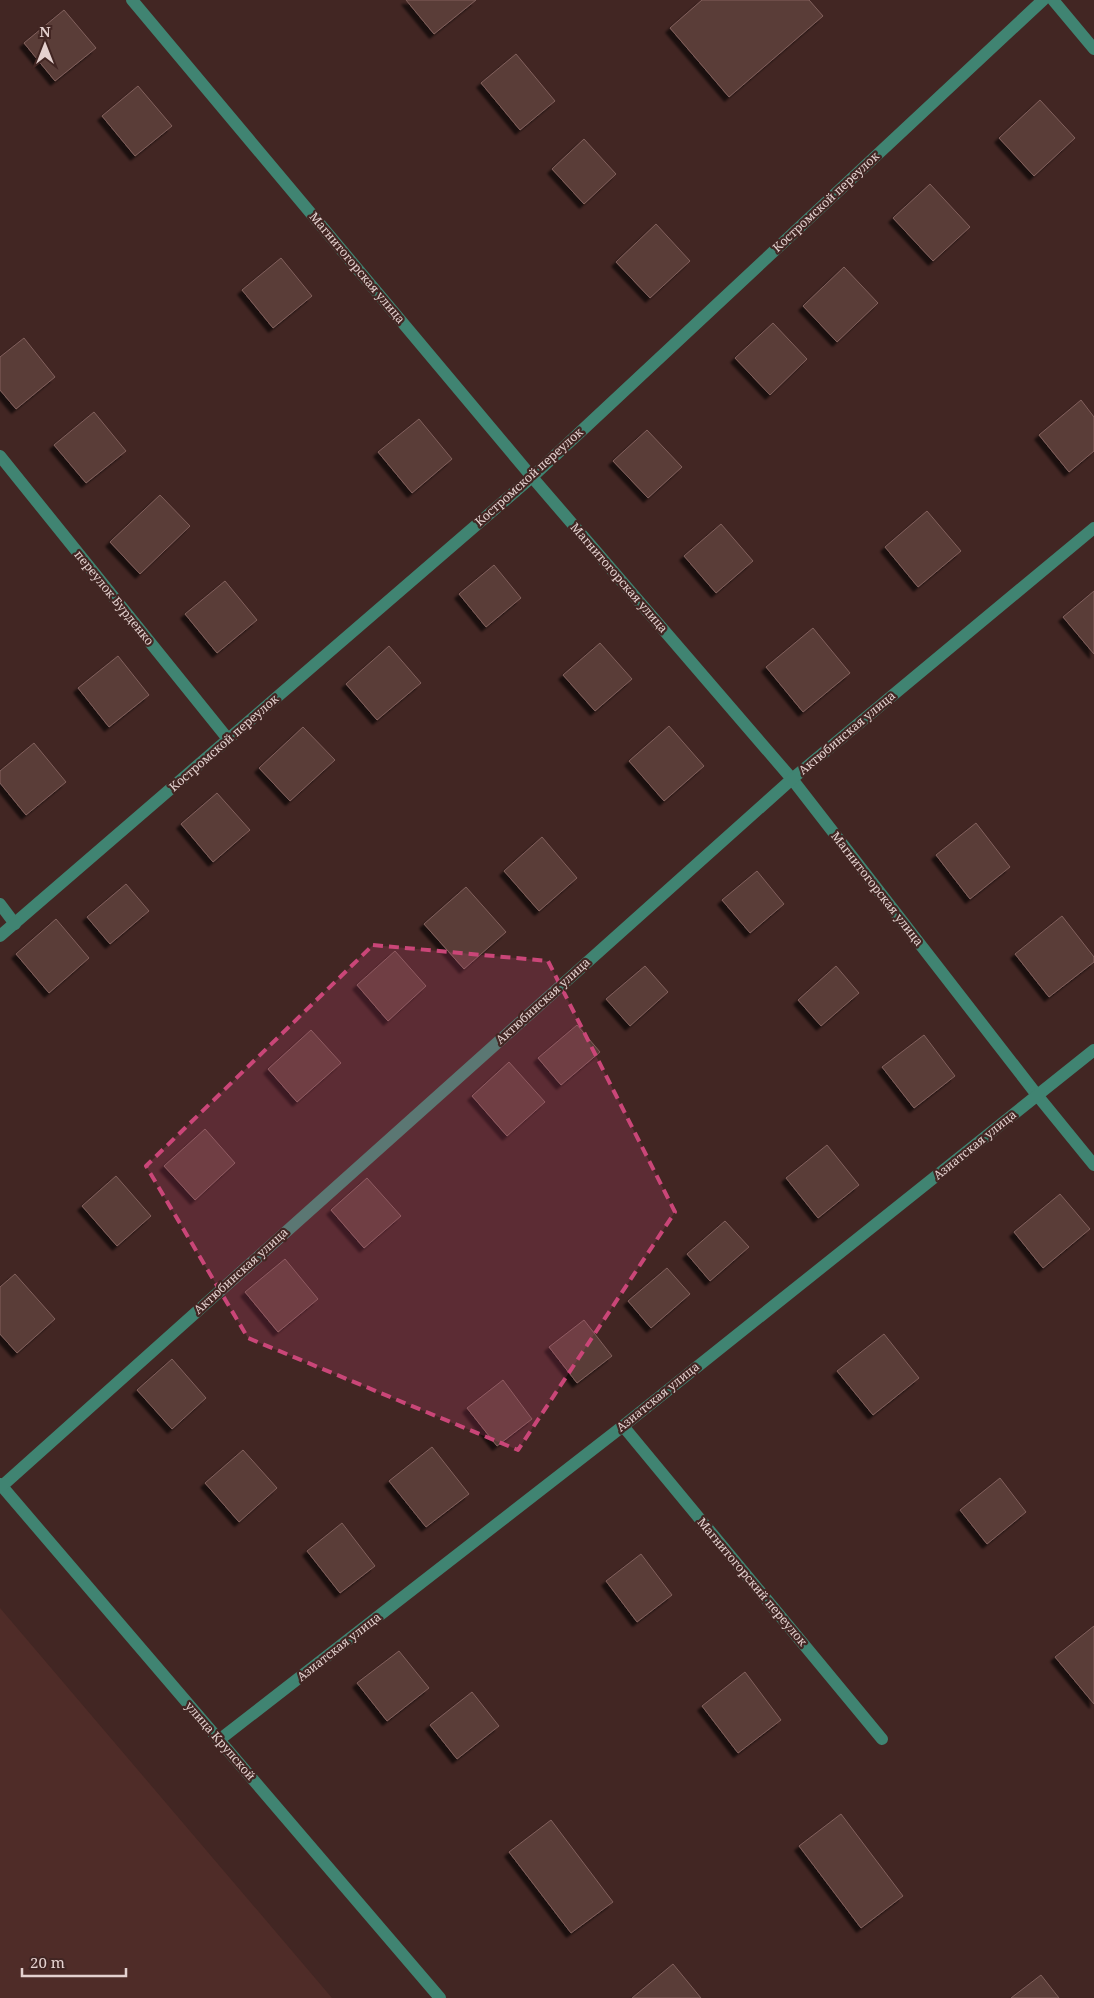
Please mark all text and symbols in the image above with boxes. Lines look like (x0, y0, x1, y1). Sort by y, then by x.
north arrow (20, 20, 70, 70)
text: N (39, 22, 51, 41)
street label: Костромской переулок (769, 147, 883, 256)
street label: Магнитогорская улица (306, 208, 409, 327)
street label: Костромской переулок (471, 423, 587, 530)
street label: Магнитогорская улица (567, 519, 672, 636)
street label: переулок Бурденко (71, 547, 158, 649)
street label: Актюбинская улица (795, 687, 899, 778)
street label: Костромской переулок (165, 690, 283, 795)
street label: Магнитогорская улица (827, 828, 927, 949)
street label: Актюбинская улица (492, 953, 594, 1048)
street label: Азиатская улица (930, 1106, 1020, 1183)
street label: Актюбинская улица (190, 1223, 292, 1318)
street label: Азиатская улица (613, 1358, 703, 1435)
street label: Магнитогорский переулок (694, 1514, 812, 1650)
street label: Азиатская улица (293, 1608, 384, 1685)
street label: улица Крупской (181, 1698, 259, 1784)
scale bar (22, 1946, 126, 1978)
text: 20 m (30, 1952, 65, 1972)

